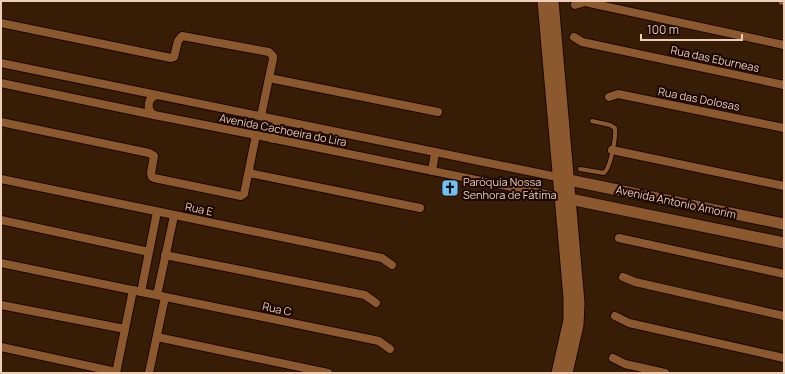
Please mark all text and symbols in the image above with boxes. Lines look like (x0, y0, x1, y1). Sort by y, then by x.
scale bar (641, 16, 742, 42)
text: 100 m (647, 21, 679, 38)
street label: Rua das Eburneas (669, 42, 761, 75)
street label: Rua das Dolosas (657, 83, 741, 114)
street label: Avenida Cachoeira do Lira (218, 110, 348, 149)
place label: Paróquia Nossa Senhora de Fátima (463, 174, 557, 202)
church icon: Paróquia Nossa Senhora de Fátima (440, 178, 460, 198)
street label: Avenida Antonio Amorim (615, 181, 738, 222)
street label: Rua E (184, 198, 214, 219)
street label: Rua C (261, 298, 293, 319)

